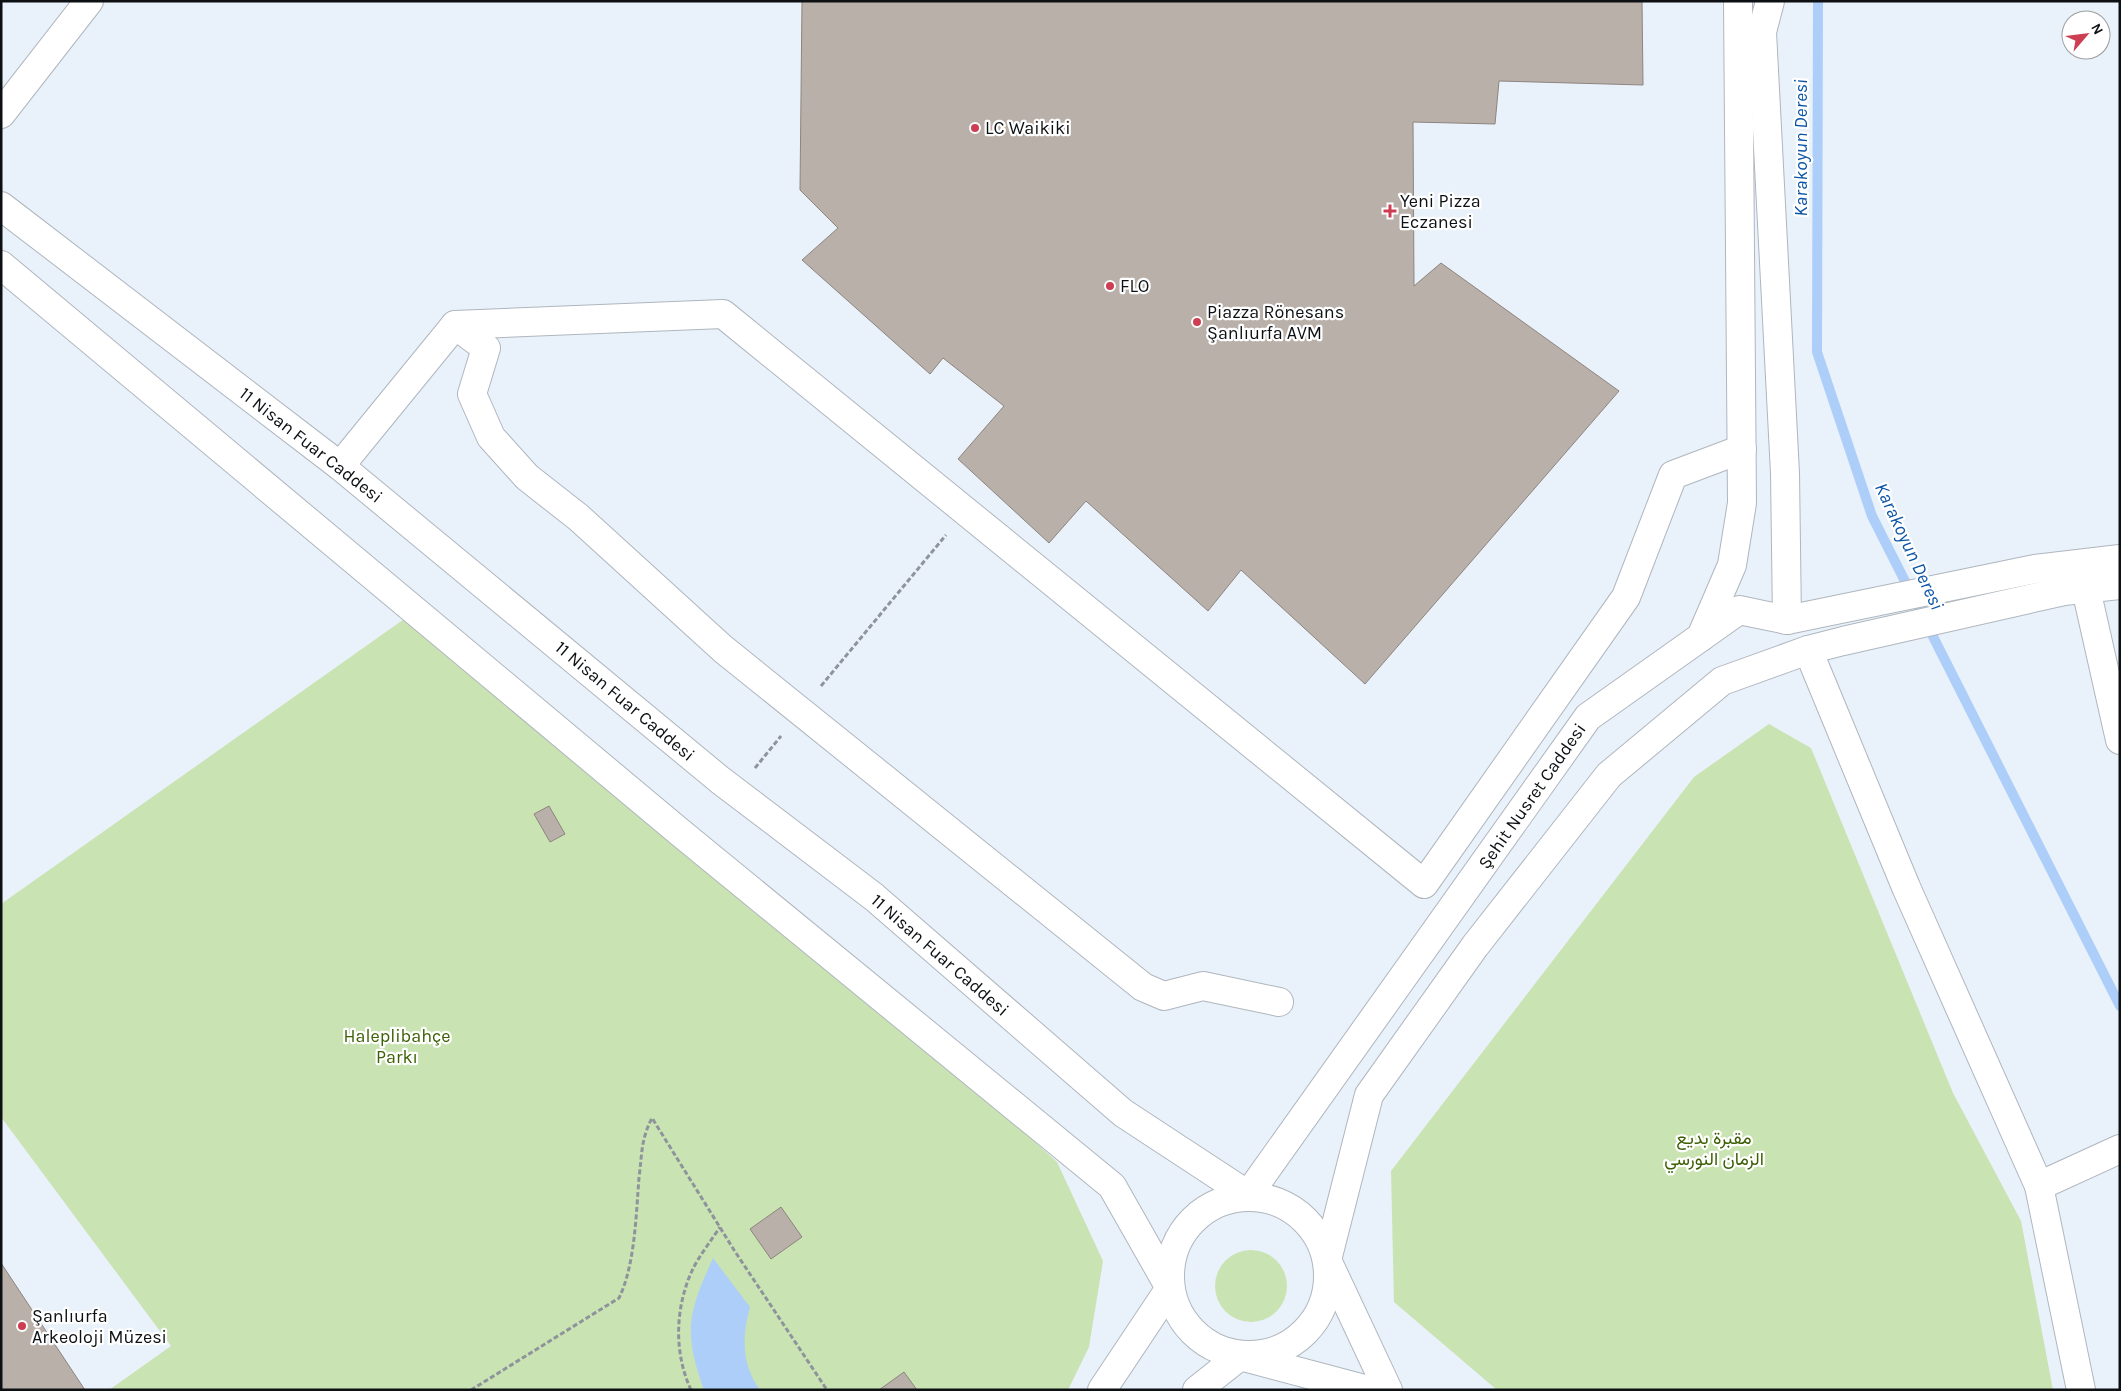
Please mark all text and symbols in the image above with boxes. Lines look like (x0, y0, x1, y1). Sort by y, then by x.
north arrow (2061, 10, 2111, 60)
text: N (2087, 21, 2107, 38)
water label: Karakoyun Deresi (1790, 79, 1812, 217)
place label: LC Waikiki (985, 117, 1071, 139)
marker: LC Waikiki (969, 122, 981, 134)
place label: Yeni Pizza Eczanesi (1400, 190, 1481, 233)
marker: Yeni Pizza Eczanesi (1384, 205, 1396, 217)
place label: FLO (1120, 275, 1149, 297)
marker: FLO (1104, 280, 1116, 292)
place label: Piazza Rönesans Şanlıurfa AVM (1207, 301, 1344, 344)
marker: Piazza Rönesans Şanlıurfa AVM (1191, 316, 1203, 328)
street label: 11 Nisan Fuar Caddesi (235, 382, 387, 508)
water label: Karakoyun Deresi (1870, 479, 1948, 613)
street label: 11 Nisan Fuar Caddesi (551, 636, 699, 766)
street label: Şehit Nusret Caddesi (1473, 719, 1591, 873)
street label: 11 Nisan Fuar Caddesi (867, 889, 1013, 1021)
park label: Haleplibahçe Parkı (343, 1025, 451, 1068)
park label: مقبرة بديع الزمان النورسي (1664, 1127, 1764, 1174)
place label: Şanlıurfa Arkeoloji Müzesi (32, 1305, 167, 1348)
marker: Şanlıurfa Arkeoloji Müzesi (16, 1320, 28, 1332)

